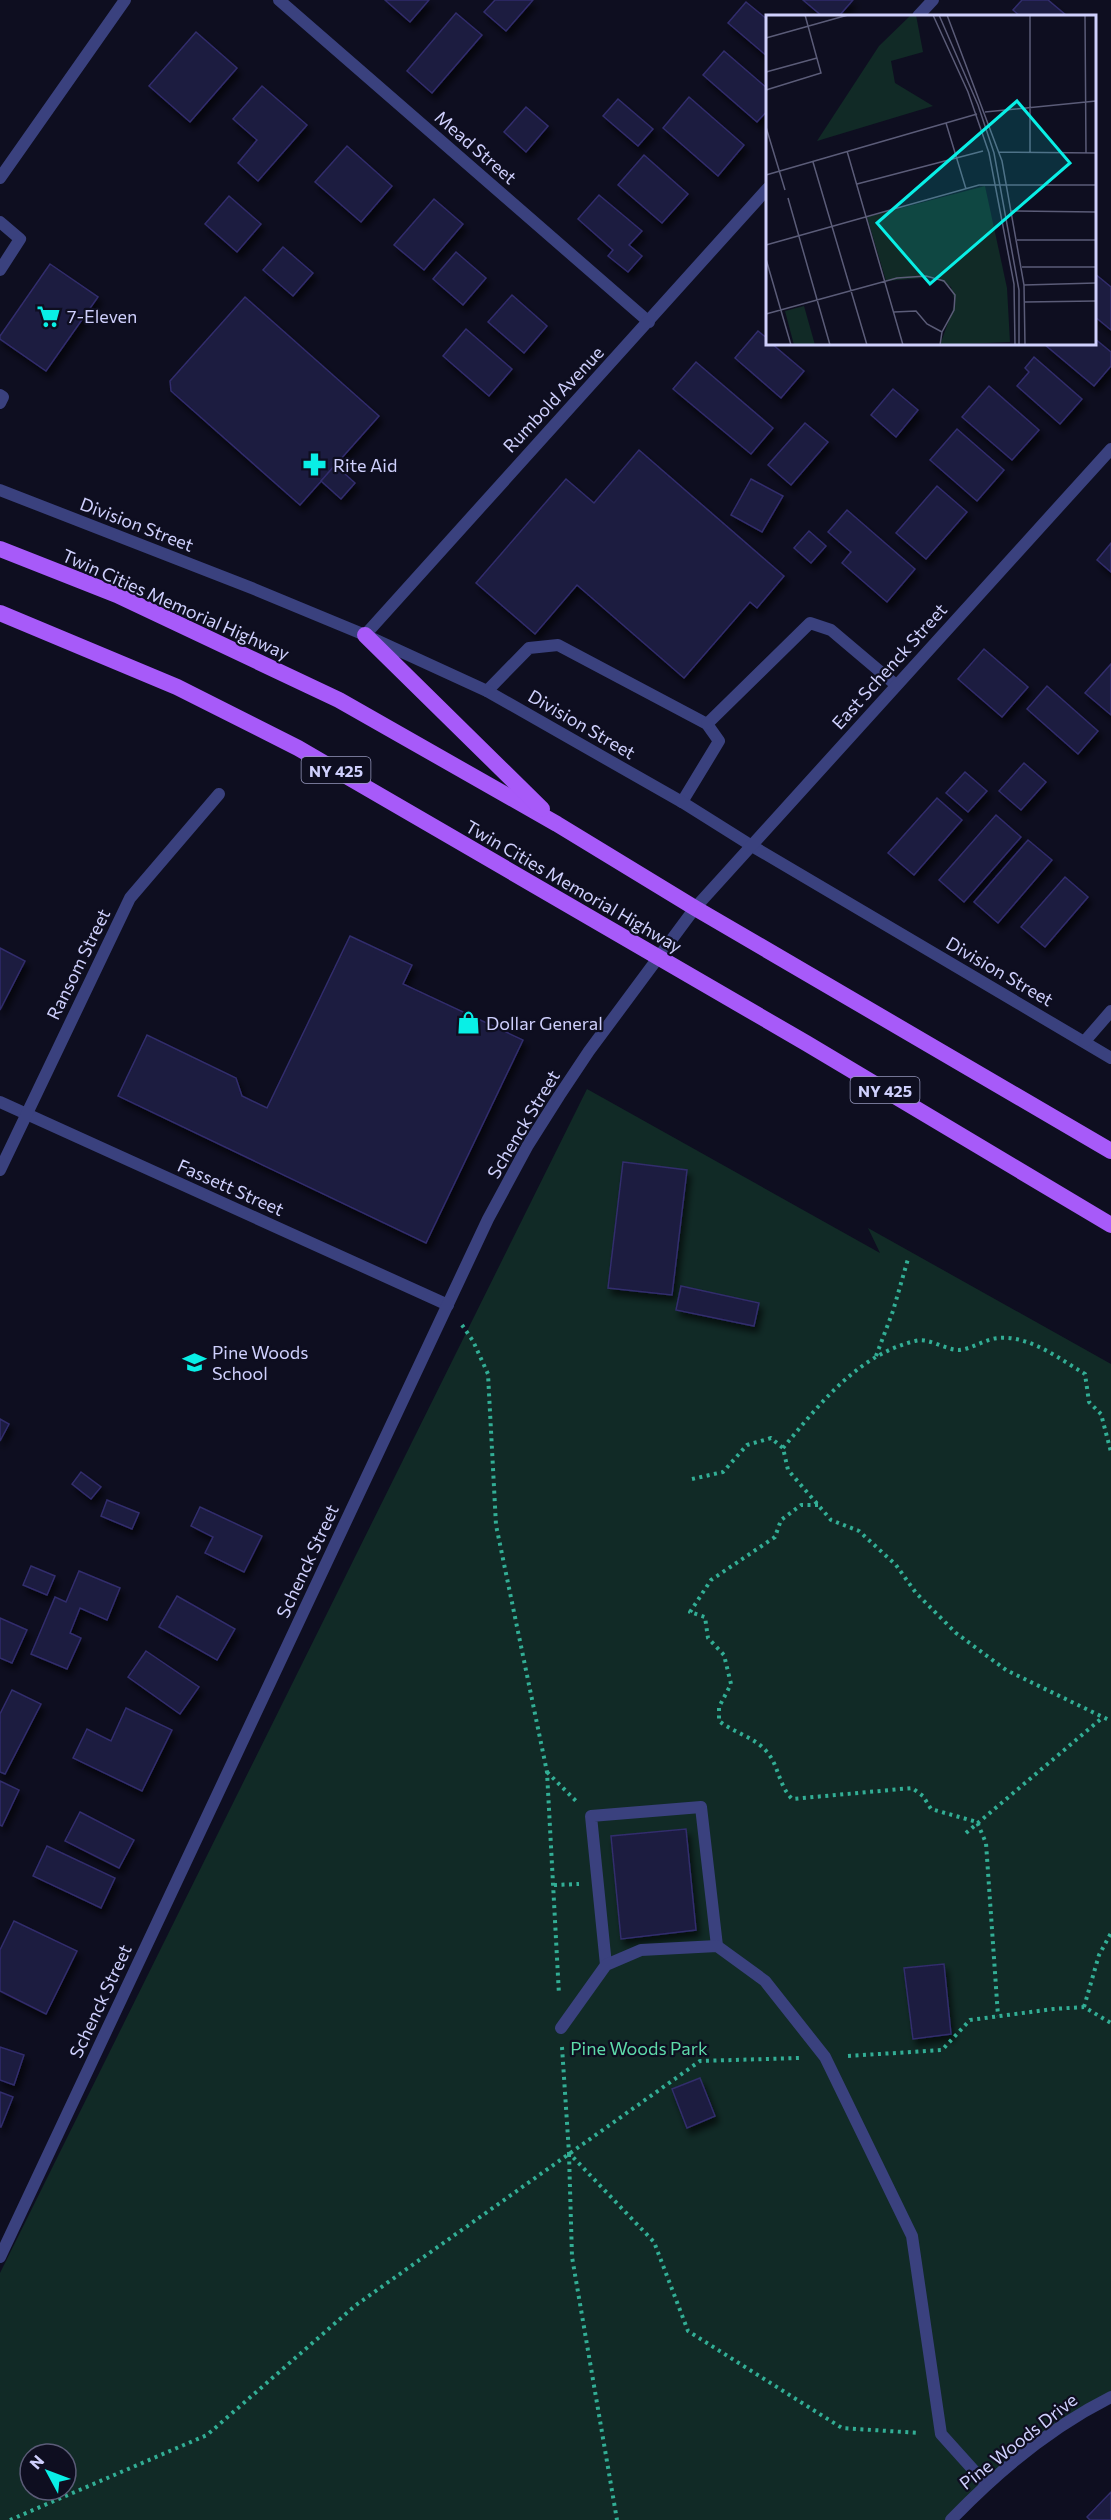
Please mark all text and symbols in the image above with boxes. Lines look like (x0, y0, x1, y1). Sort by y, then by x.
inset map (766, 15, 1096, 345)
street label: Mead Street (431, 106, 521, 188)
supermarket icon: 7-Eleven (36, 303, 62, 329)
place label: 7-Eleven (67, 305, 137, 327)
street label: Rumbold Avenue (498, 341, 608, 457)
pharmacy icon: Rite Aid (302, 452, 328, 478)
place label: Rite Aid (333, 454, 397, 476)
street label: Division Street (77, 492, 197, 556)
street label: Twin Cities Memorial Highway (59, 544, 293, 664)
street label: East Schenck Street (827, 599, 951, 733)
street label: Division Street (525, 684, 639, 764)
road number: NY 425 (302, 757, 370, 783)
street label: Twin Cities Memorial Highway (462, 815, 686, 957)
street label: Ransom Street (42, 905, 114, 1023)
street label: Division Street (943, 931, 1057, 1011)
shop icon: Dollar General (455, 1010, 481, 1036)
place label: Dollar General (486, 1012, 603, 1034)
street label: Schenck Street (482, 1066, 564, 1182)
road number: NY 425 (850, 1077, 920, 1103)
street label: Fassett Street (174, 1154, 288, 1220)
place label: Pine Woods School (212, 1341, 308, 1384)
school or university icon: Pine Woods School (181, 1349, 207, 1375)
street label: Schenck Street (271, 1501, 343, 1621)
street label: Schenck Street (64, 1941, 136, 2061)
park label: Pine Woods Park (570, 2037, 708, 2059)
street label: Pine Woods Drive (955, 2388, 1081, 2494)
north arrow (18, 2442, 78, 2502)
text: N (25, 2451, 47, 2473)

